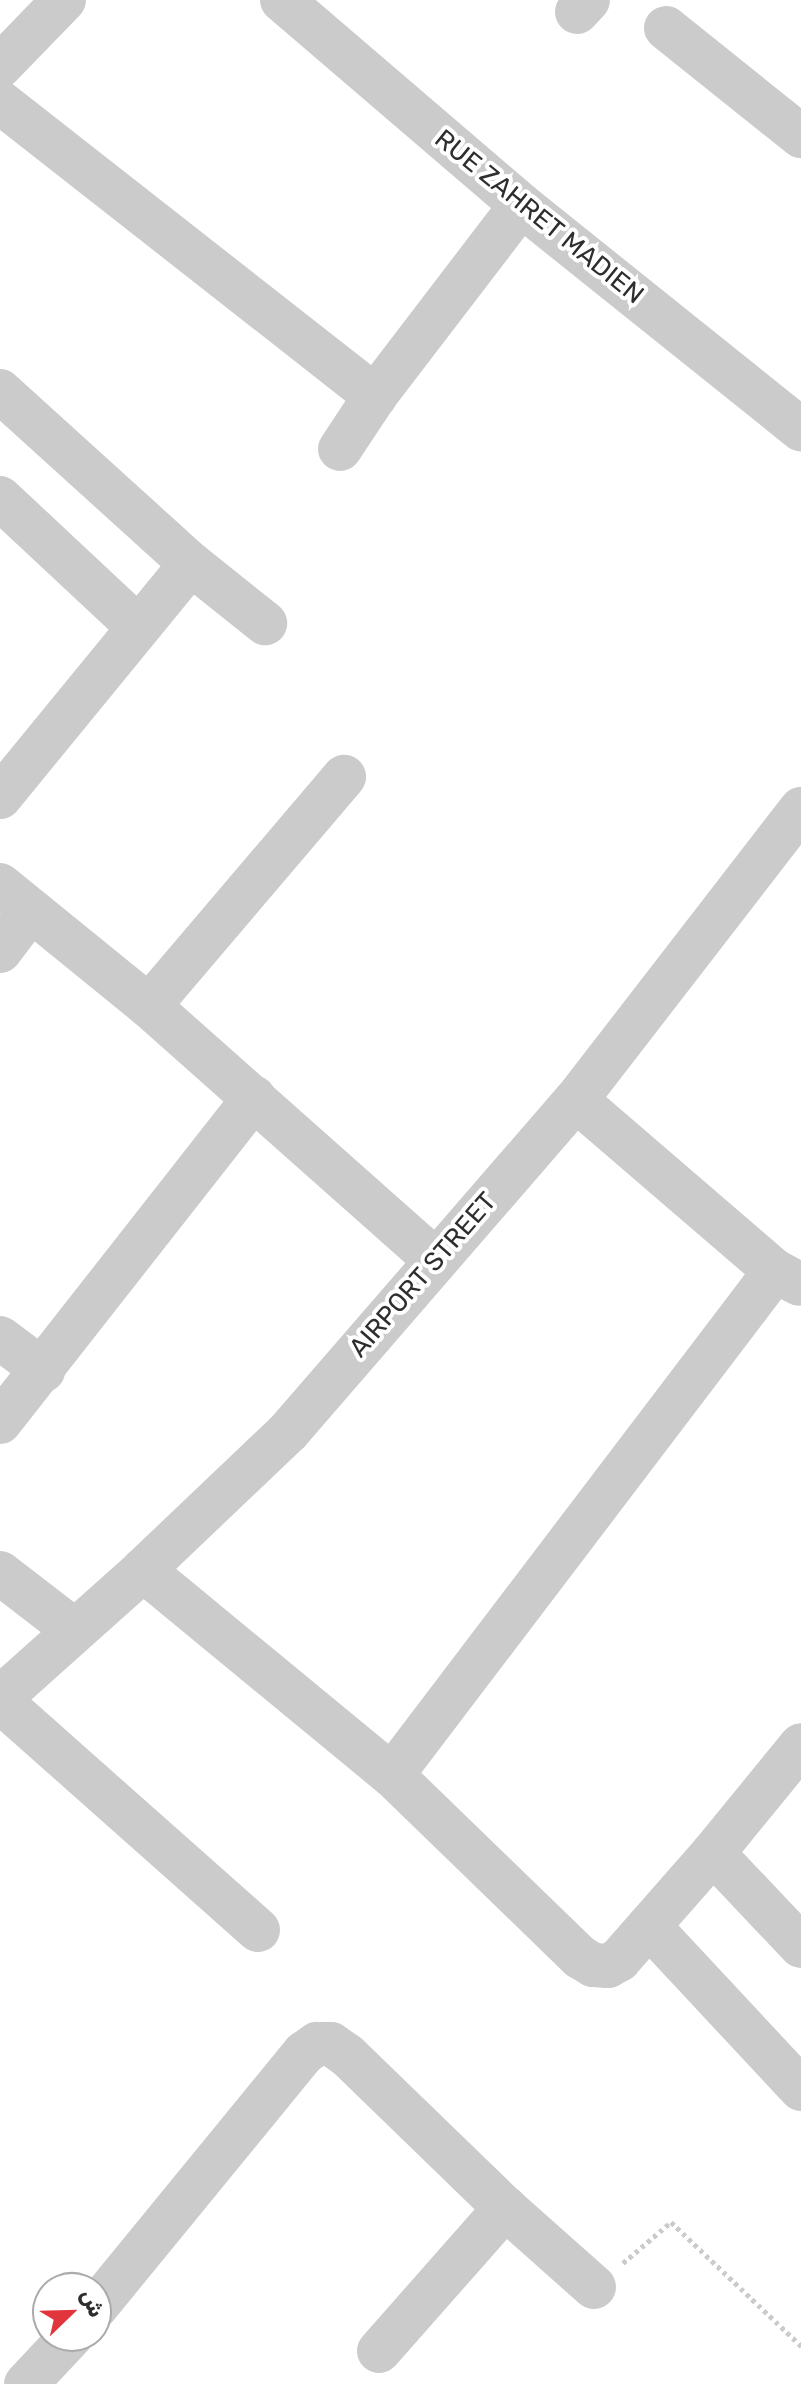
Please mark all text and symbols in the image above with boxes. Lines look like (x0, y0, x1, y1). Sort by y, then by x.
street label: RUE ZAHRET MADIEN (428, 123, 650, 311)
street label: AIRPORT STREET (343, 1186, 503, 1364)
north arrow (32, 2272, 112, 2352)
text: ش (75, 2285, 111, 2321)

